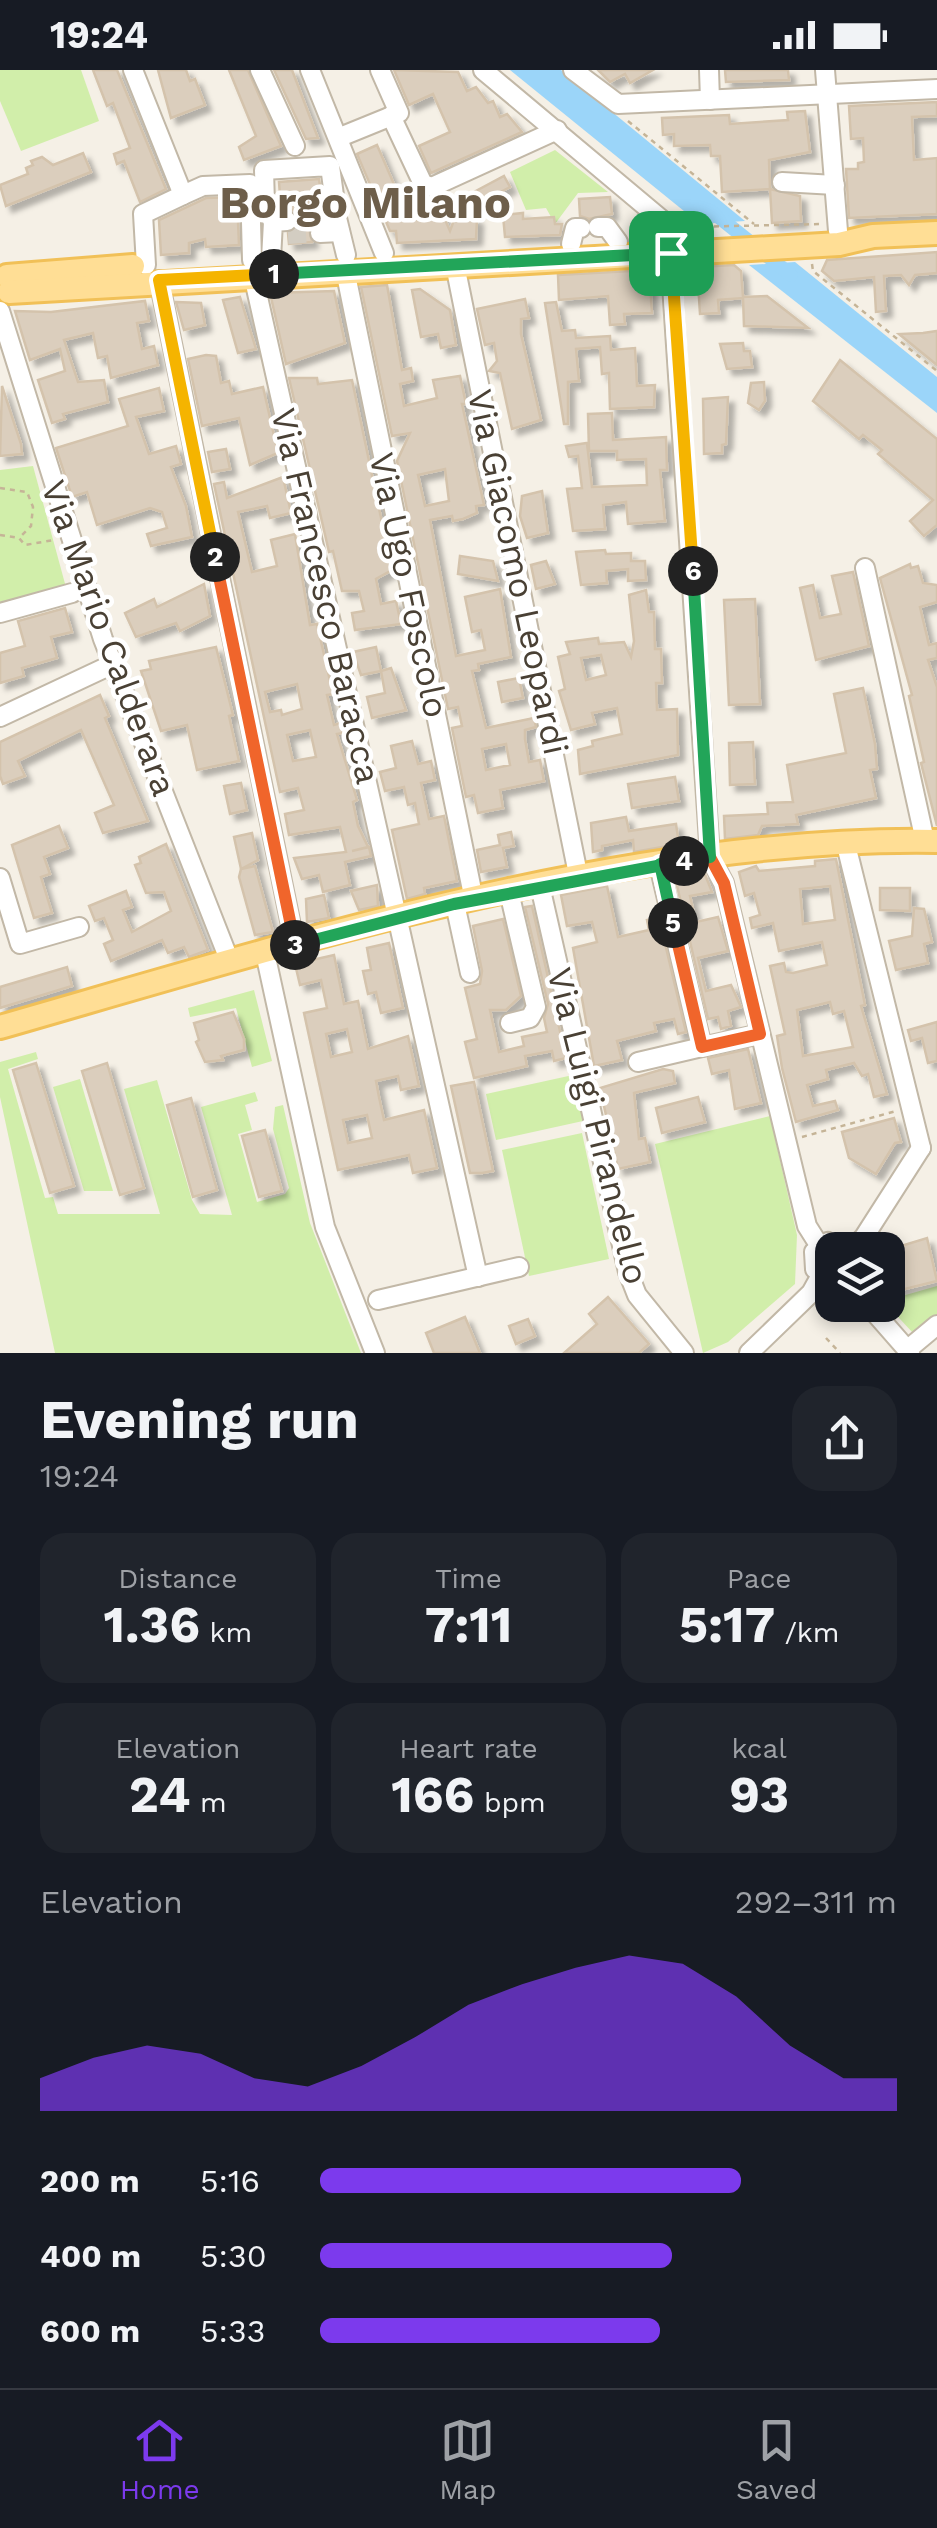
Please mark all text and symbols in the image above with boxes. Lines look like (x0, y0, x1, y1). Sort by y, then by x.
text: 19:24 (50, 13, 148, 57)
district label: Borgo Milano (219, 176, 511, 229)
pin (629, 211, 714, 296)
icon: arrive (644, 226, 699, 281)
pin: 1 (249, 249, 299, 299)
text: 1 (268, 257, 280, 290)
street label: Via Giacomo Leopardi (459, 385, 577, 759)
street label: Via Francesco Baracca (262, 404, 390, 788)
street label: Via Ugo Foscolo (360, 449, 458, 721)
street label: Via Mario Calderara (32, 474, 186, 802)
pin: 2 (190, 532, 240, 582)
text: 2 (207, 540, 223, 573)
pin: 6 (668, 546, 718, 596)
text: 6 (684, 554, 702, 587)
pin: 4 (659, 836, 709, 886)
text: 4 (675, 844, 693, 877)
pin: 5 (648, 898, 698, 948)
text: 5 (665, 906, 681, 939)
pin: 3 (270, 920, 320, 970)
text: 3 (287, 928, 303, 961)
street label: Via Luigi Pirandello (538, 963, 658, 1289)
map controls (815, 1232, 905, 1322)
button: layers (815, 1232, 905, 1322)
button: share (792, 1386, 897, 1491)
text: Evening run (40, 1387, 359, 1451)
text: 19:24 (40, 1457, 119, 1495)
text: Distance (118, 1562, 237, 1595)
text: Time (435, 1562, 502, 1595)
text: Pace (727, 1562, 792, 1595)
text: 1.36 (104, 1595, 200, 1654)
text: 7:11 (425, 1595, 512, 1654)
text: 5:17 (679, 1595, 775, 1654)
text: km (200, 1616, 252, 1649)
text: /km (775, 1616, 839, 1649)
text: Elevation (115, 1732, 240, 1765)
text: Heart rate (399, 1732, 538, 1765)
text: kcal (731, 1732, 787, 1765)
text: 24 (129, 1765, 190, 1824)
text: 166 (391, 1765, 474, 1824)
text: 93 (729, 1765, 789, 1824)
text: m (190, 1786, 227, 1819)
text: bpm (474, 1786, 546, 1819)
text: Elevation (40, 1883, 183, 1921)
text: 292–311 m (735, 1883, 897, 1921)
text: 200 m (40, 2162, 140, 2200)
text: 5:16 (200, 2162, 260, 2200)
text: 400 m (40, 2237, 141, 2275)
text: 5:30 (200, 2237, 267, 2275)
text: 600 m (40, 2312, 140, 2350)
text: 5:33 (200, 2312, 265, 2350)
tab: Home (120, 2413, 200, 2506)
tab: Map (439, 2413, 496, 2506)
tab: Saved (736, 2413, 817, 2506)

